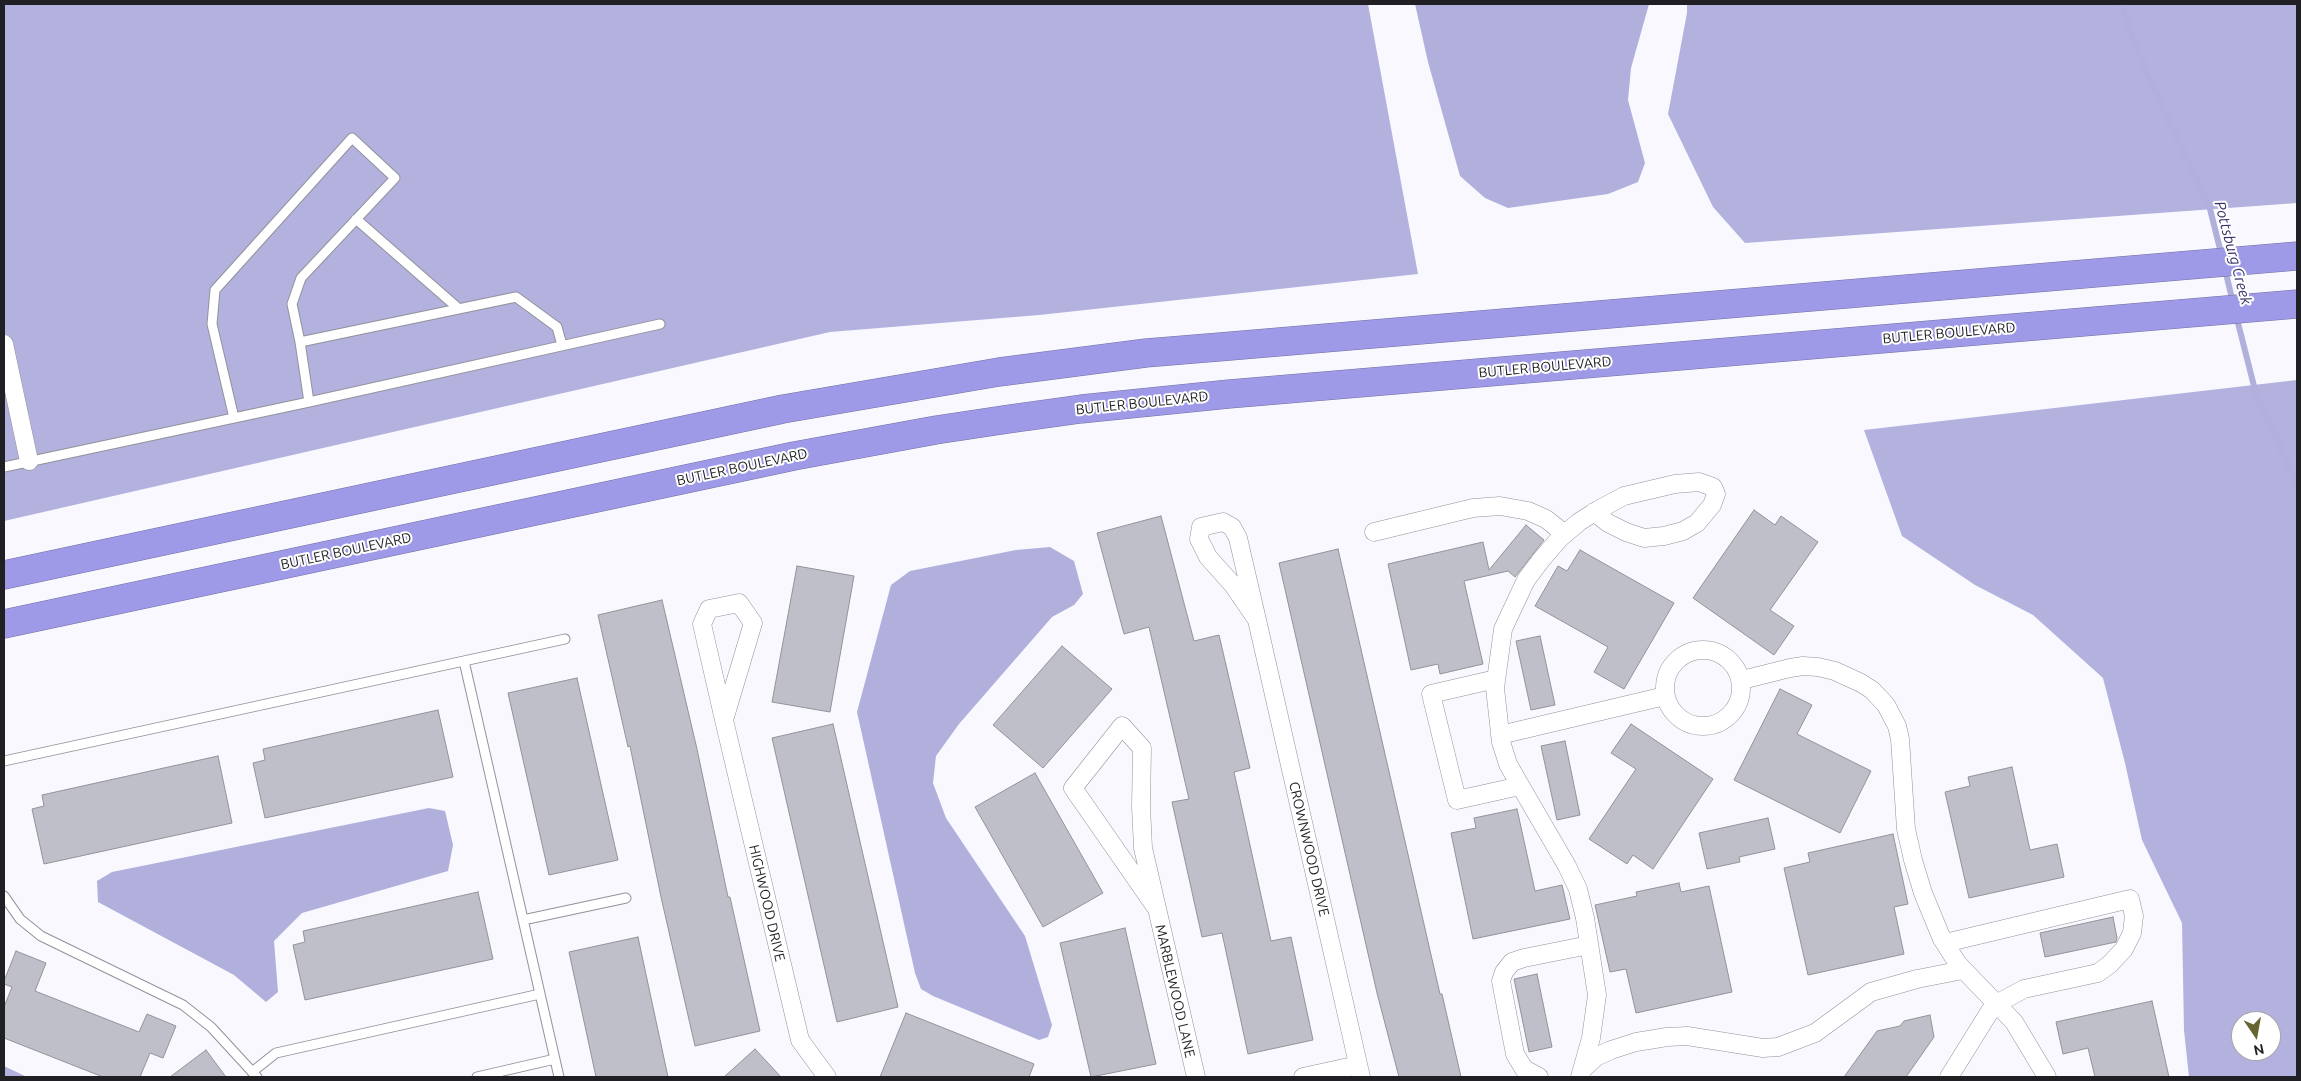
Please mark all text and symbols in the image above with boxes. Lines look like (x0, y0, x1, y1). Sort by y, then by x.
water label: Pottsburg Creek (2211, 199, 2255, 307)
street label: BUTLER BOULEVARD (1882, 319, 2016, 347)
street label: BUTLER BOULEVARD (1478, 353, 1612, 381)
street label: BUTLER BOULEVARD (1075, 388, 1209, 418)
street label: BUTLER BOULEVARD (675, 445, 809, 489)
street label: BUTLER BOULEVARD (279, 529, 413, 573)
street label: CROWNWOOD DRIVE (1285, 780, 1333, 918)
street label: HIGHWOOD DRIVE (745, 843, 789, 963)
street label: MARBLEWOOD LANE (1152, 923, 1198, 1059)
north arrow (2231, 1011, 2281, 1061)
text: N (2252, 1041, 2266, 1059)

